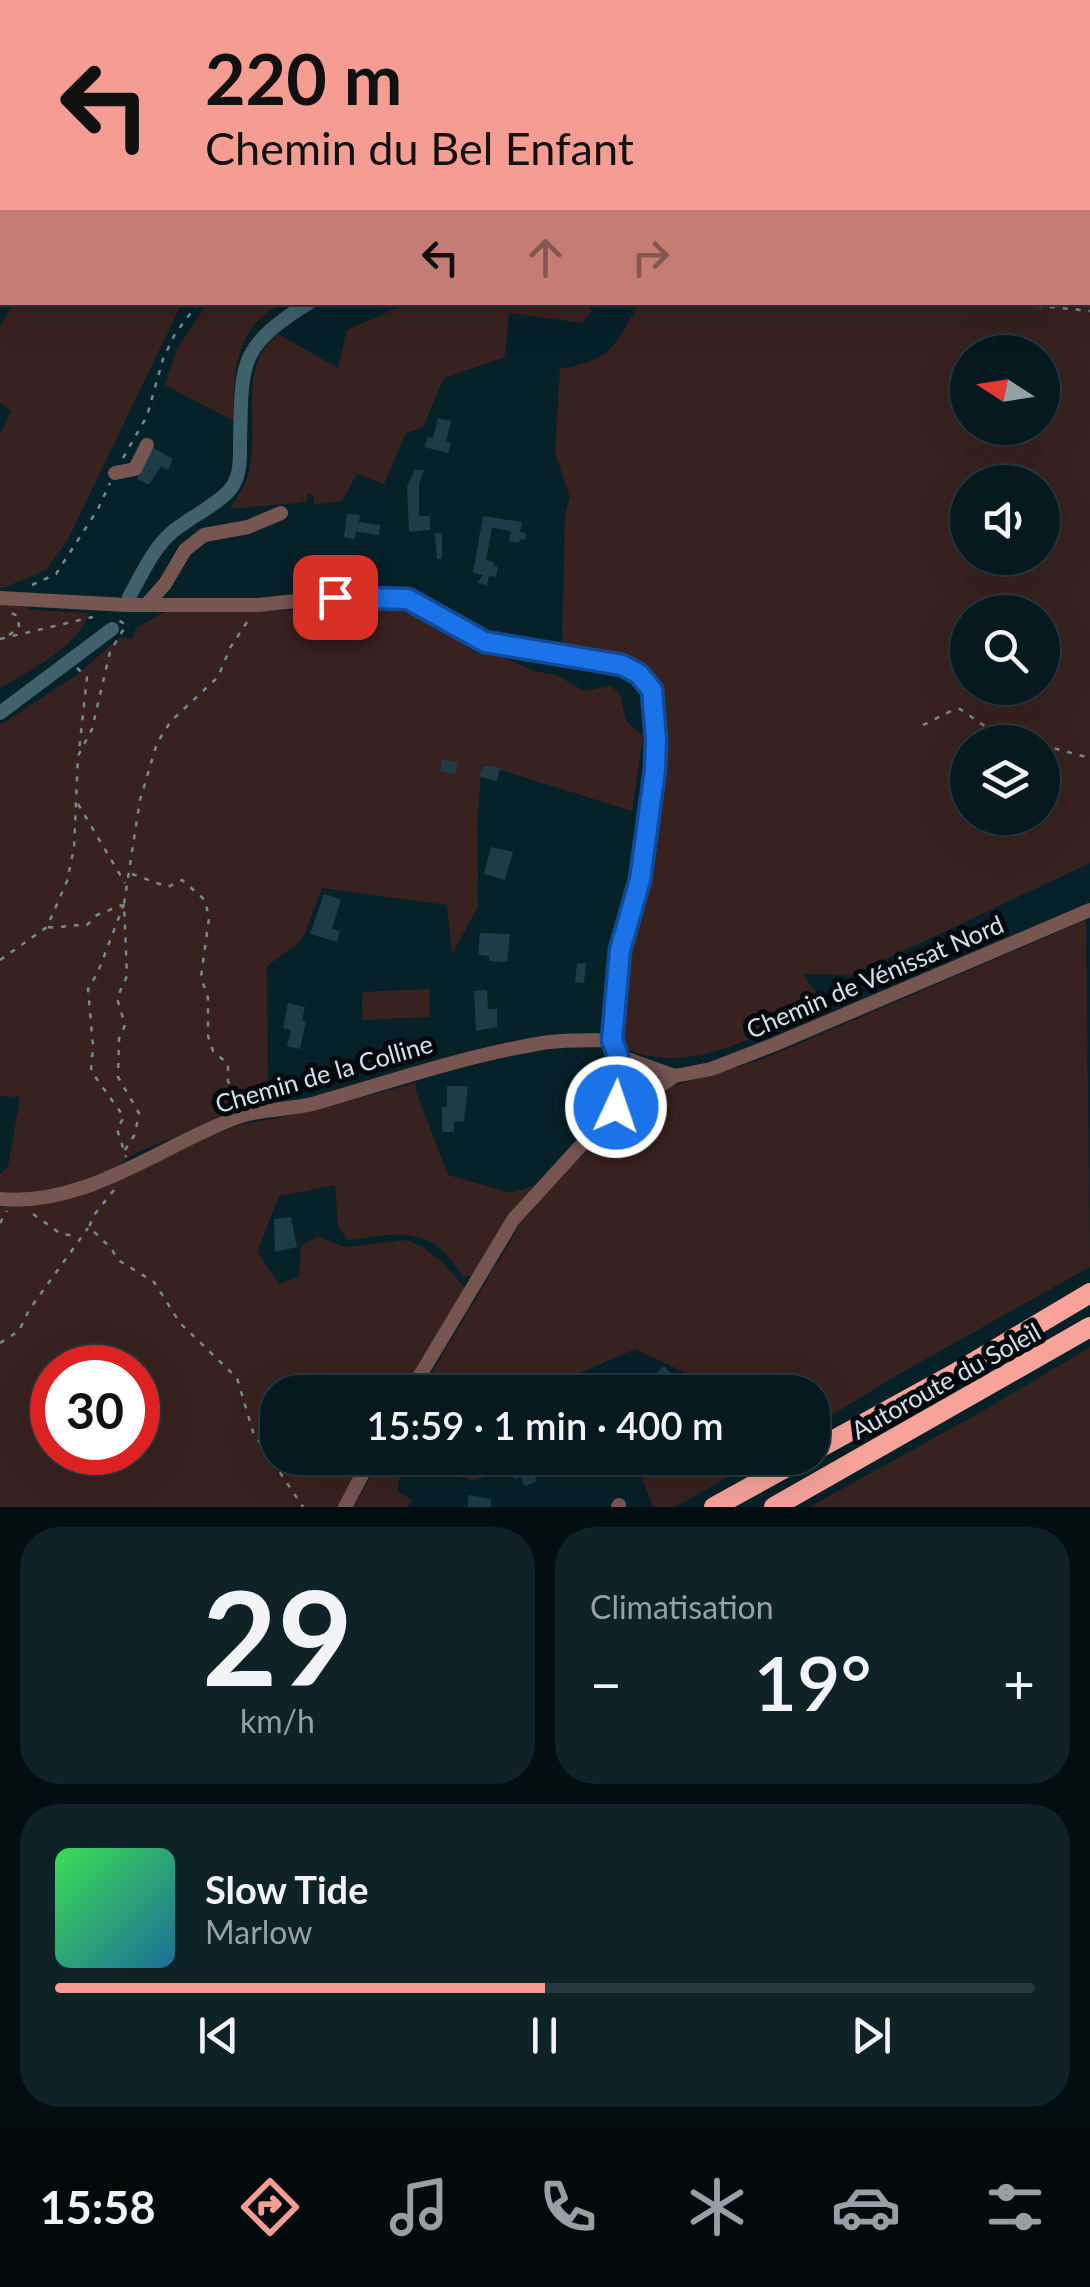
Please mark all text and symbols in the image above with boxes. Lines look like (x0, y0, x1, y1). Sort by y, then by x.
text: 220 m (205, 36, 402, 120)
icon: left (40, 40, 170, 170)
text: Chemin du Bel Enfant (205, 121, 634, 175)
icon: left (413, 230, 468, 285)
icon: ahead (518, 230, 573, 285)
icon: right (623, 230, 678, 285)
north arrow (950, 335, 1060, 445)
map controls (950, 335, 1060, 835)
button: sound (950, 465, 1060, 575)
pin (293, 555, 378, 640)
icon: arrive (308, 570, 363, 625)
button: search (950, 595, 1060, 705)
button: layers (950, 725, 1060, 835)
street label: Chemin de Vénissat Nord (742, 908, 1008, 1044)
street label: Chemin de la Colline (212, 1028, 436, 1118)
position arrow (564, 1055, 668, 1159)
street label: Autoroute du Soleil (846, 1316, 1045, 1445)
speed limit sign: 30 (30, 1345, 160, 1475)
text: 15:59 · 1 min · 400 m (367, 1402, 723, 1448)
text: 29 (202, 1558, 353, 1714)
text: Climatisation (590, 1587, 774, 1626)
text: 19° (753, 1637, 872, 1727)
text: − (590, 1650, 622, 1716)
text: + (1003, 1650, 1035, 1716)
text: km/h (240, 1701, 315, 1740)
text: Slow Tide (205, 1866, 368, 1912)
text: Marlow (205, 1912, 312, 1951)
icon: previous (191, 2008, 246, 2063)
icon: pause (517, 2008, 572, 2063)
icon: next (844, 2008, 899, 2063)
icon: directions (235, 2172, 305, 2242)
icon: music (384, 2172, 454, 2242)
icon: phone (533, 2172, 603, 2242)
icon: climate (682, 2172, 752, 2242)
icon: car (831, 2172, 901, 2242)
icon: filters (980, 2172, 1050, 2242)
text: 15:58 (40, 2180, 156, 2234)

